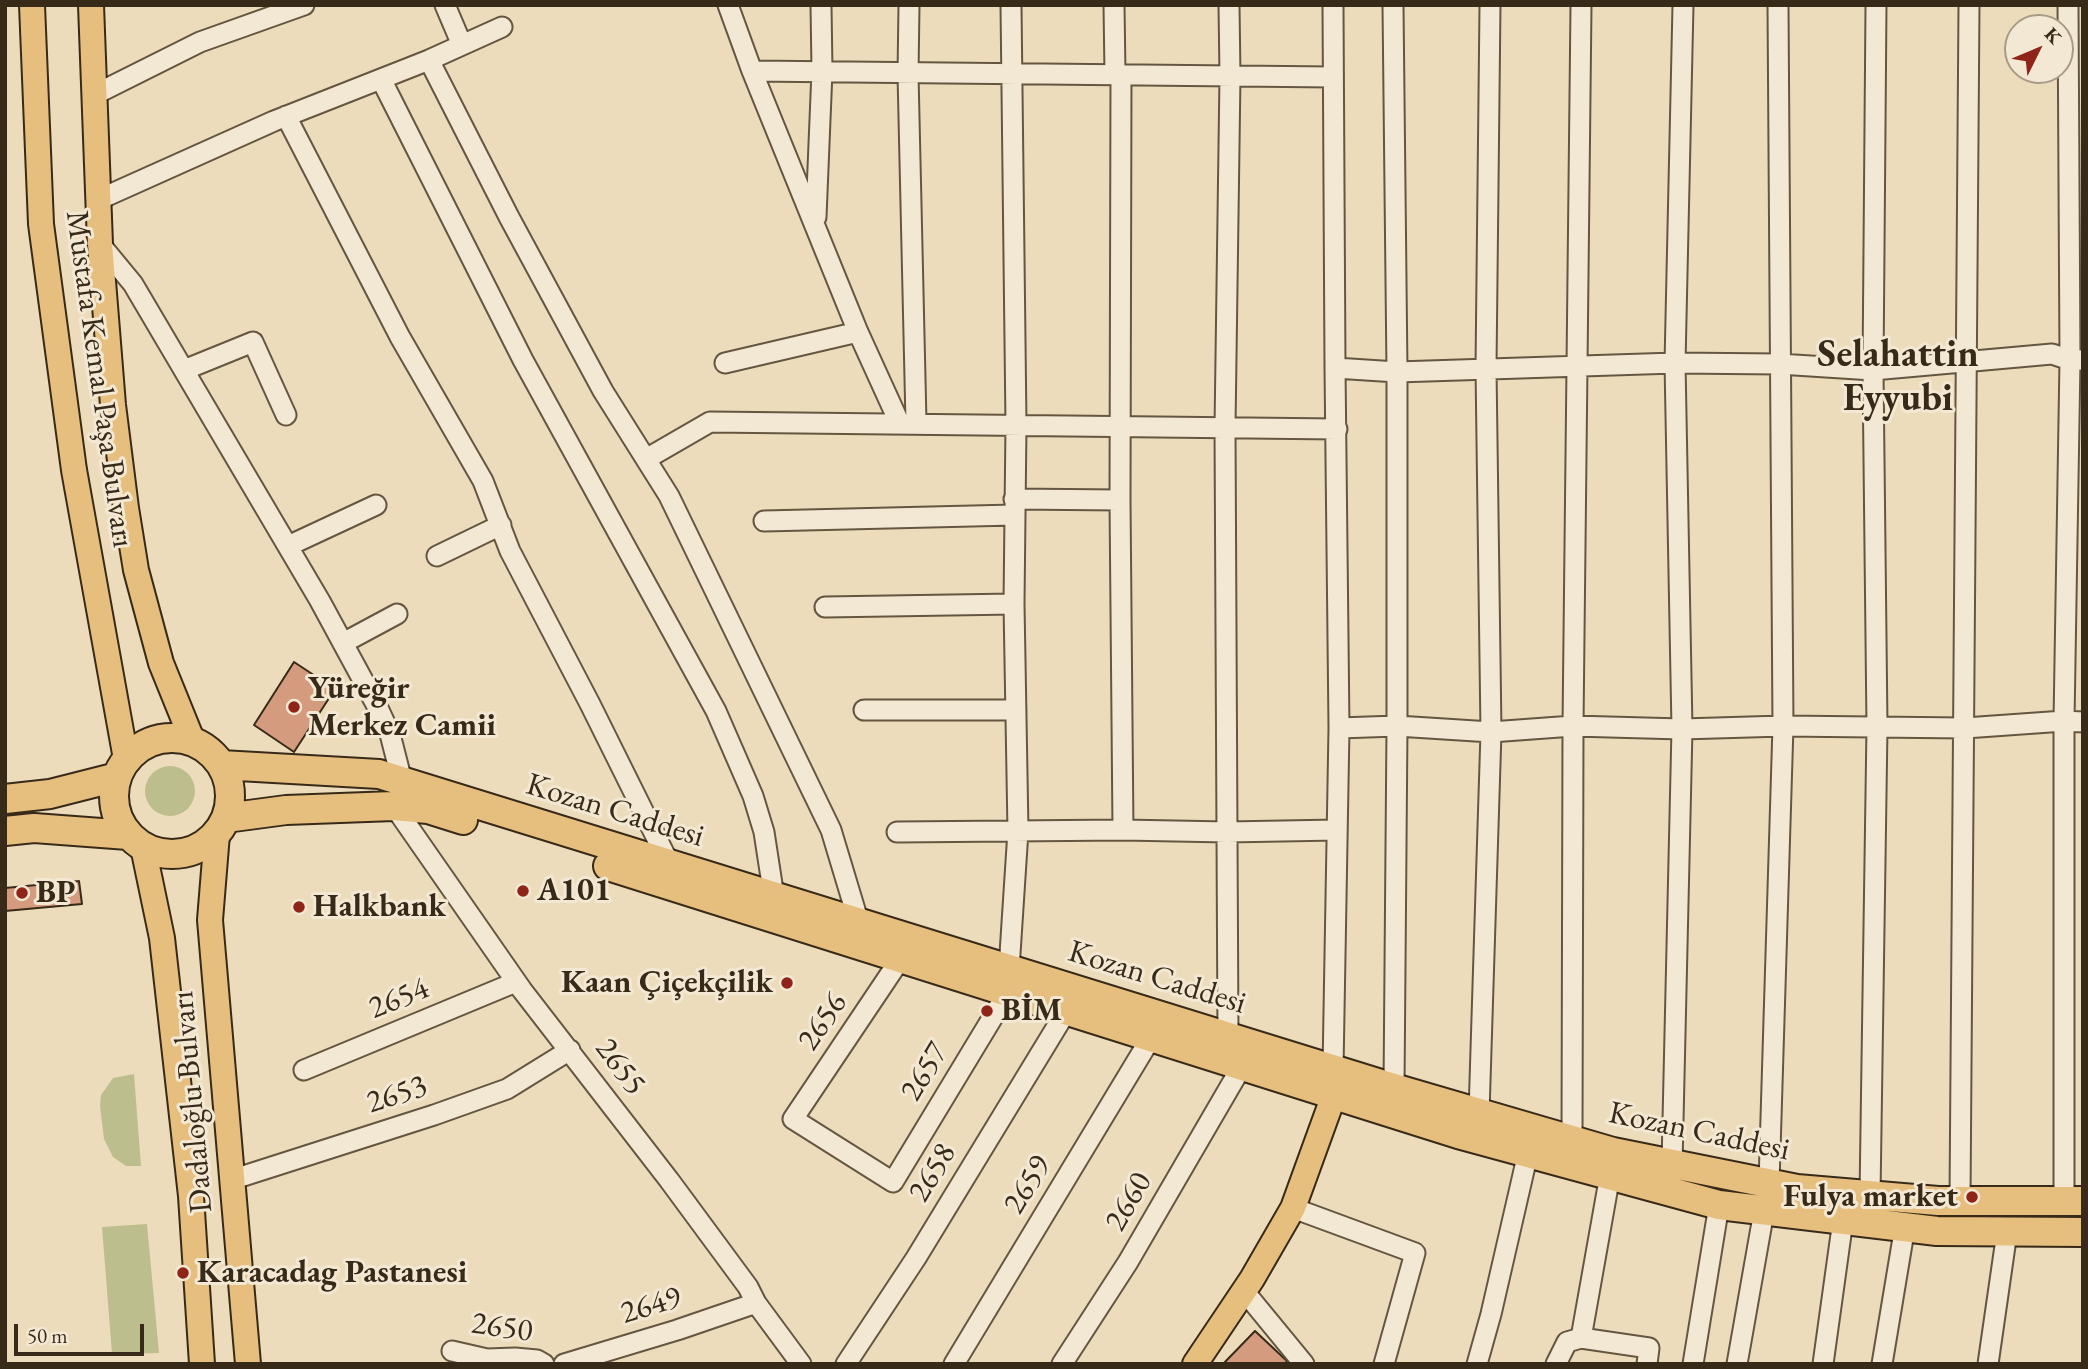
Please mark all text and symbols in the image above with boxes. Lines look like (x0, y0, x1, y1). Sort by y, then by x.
north arrow (2004, 14, 2074, 84)
text: K (2039, 22, 2067, 50)
street label: Mustafa Kemal Paşa Bulvarı (56, 208, 142, 550)
district label: Selahattin Eyyubi (1817, 333, 1979, 422)
place label: Yüreğir Merkez Camii (308, 670, 496, 745)
marker: Yüreğir Merkez Camii (286, 699, 302, 715)
street label: Kozan Caddesi (521, 766, 709, 856)
place label: A101 (537, 872, 611, 910)
place label: BP (36, 874, 75, 912)
marker: A101 (515, 883, 531, 899)
marker: BP (14, 885, 30, 901)
place label: Halkbank (313, 888, 446, 926)
marker: Halkbank (291, 899, 307, 915)
street label: Kozan Caddesi (1063, 933, 1251, 1023)
place label: Kaan Çiçekçilik (561, 964, 773, 1002)
street label: 2654 (363, 970, 435, 1028)
marker: Kaan Çiçekçilik (779, 975, 795, 991)
street label: 2656 (790, 986, 856, 1058)
street label: Dadaloğlu Bulvarı (164, 990, 222, 1214)
place label: BİM (1001, 992, 1062, 1030)
marker: BİM (979, 1003, 995, 1019)
street label: 2655 (586, 1031, 654, 1103)
street label: 2657 (893, 1036, 957, 1108)
street label: 2653 (362, 1067, 432, 1123)
street label: Kozan Caddesi (1605, 1094, 1793, 1170)
street label: 2658 (901, 1137, 965, 1209)
street label: 2659 (996, 1149, 1060, 1221)
street label: 2660 (1097, 1166, 1161, 1238)
place label: Fulya market (1783, 1178, 1958, 1216)
marker: Fulya market (1964, 1189, 1980, 1205)
place label: Karacadag Pastanesi (197, 1254, 467, 1292)
marker: Karacadag Pastanesi (175, 1265, 191, 1281)
street label: 2649 (616, 1279, 686, 1333)
street label: 2650 (469, 1305, 535, 1351)
scale bar (18, 1310, 147, 1354)
text: 50 m (27, 1322, 68, 1349)

